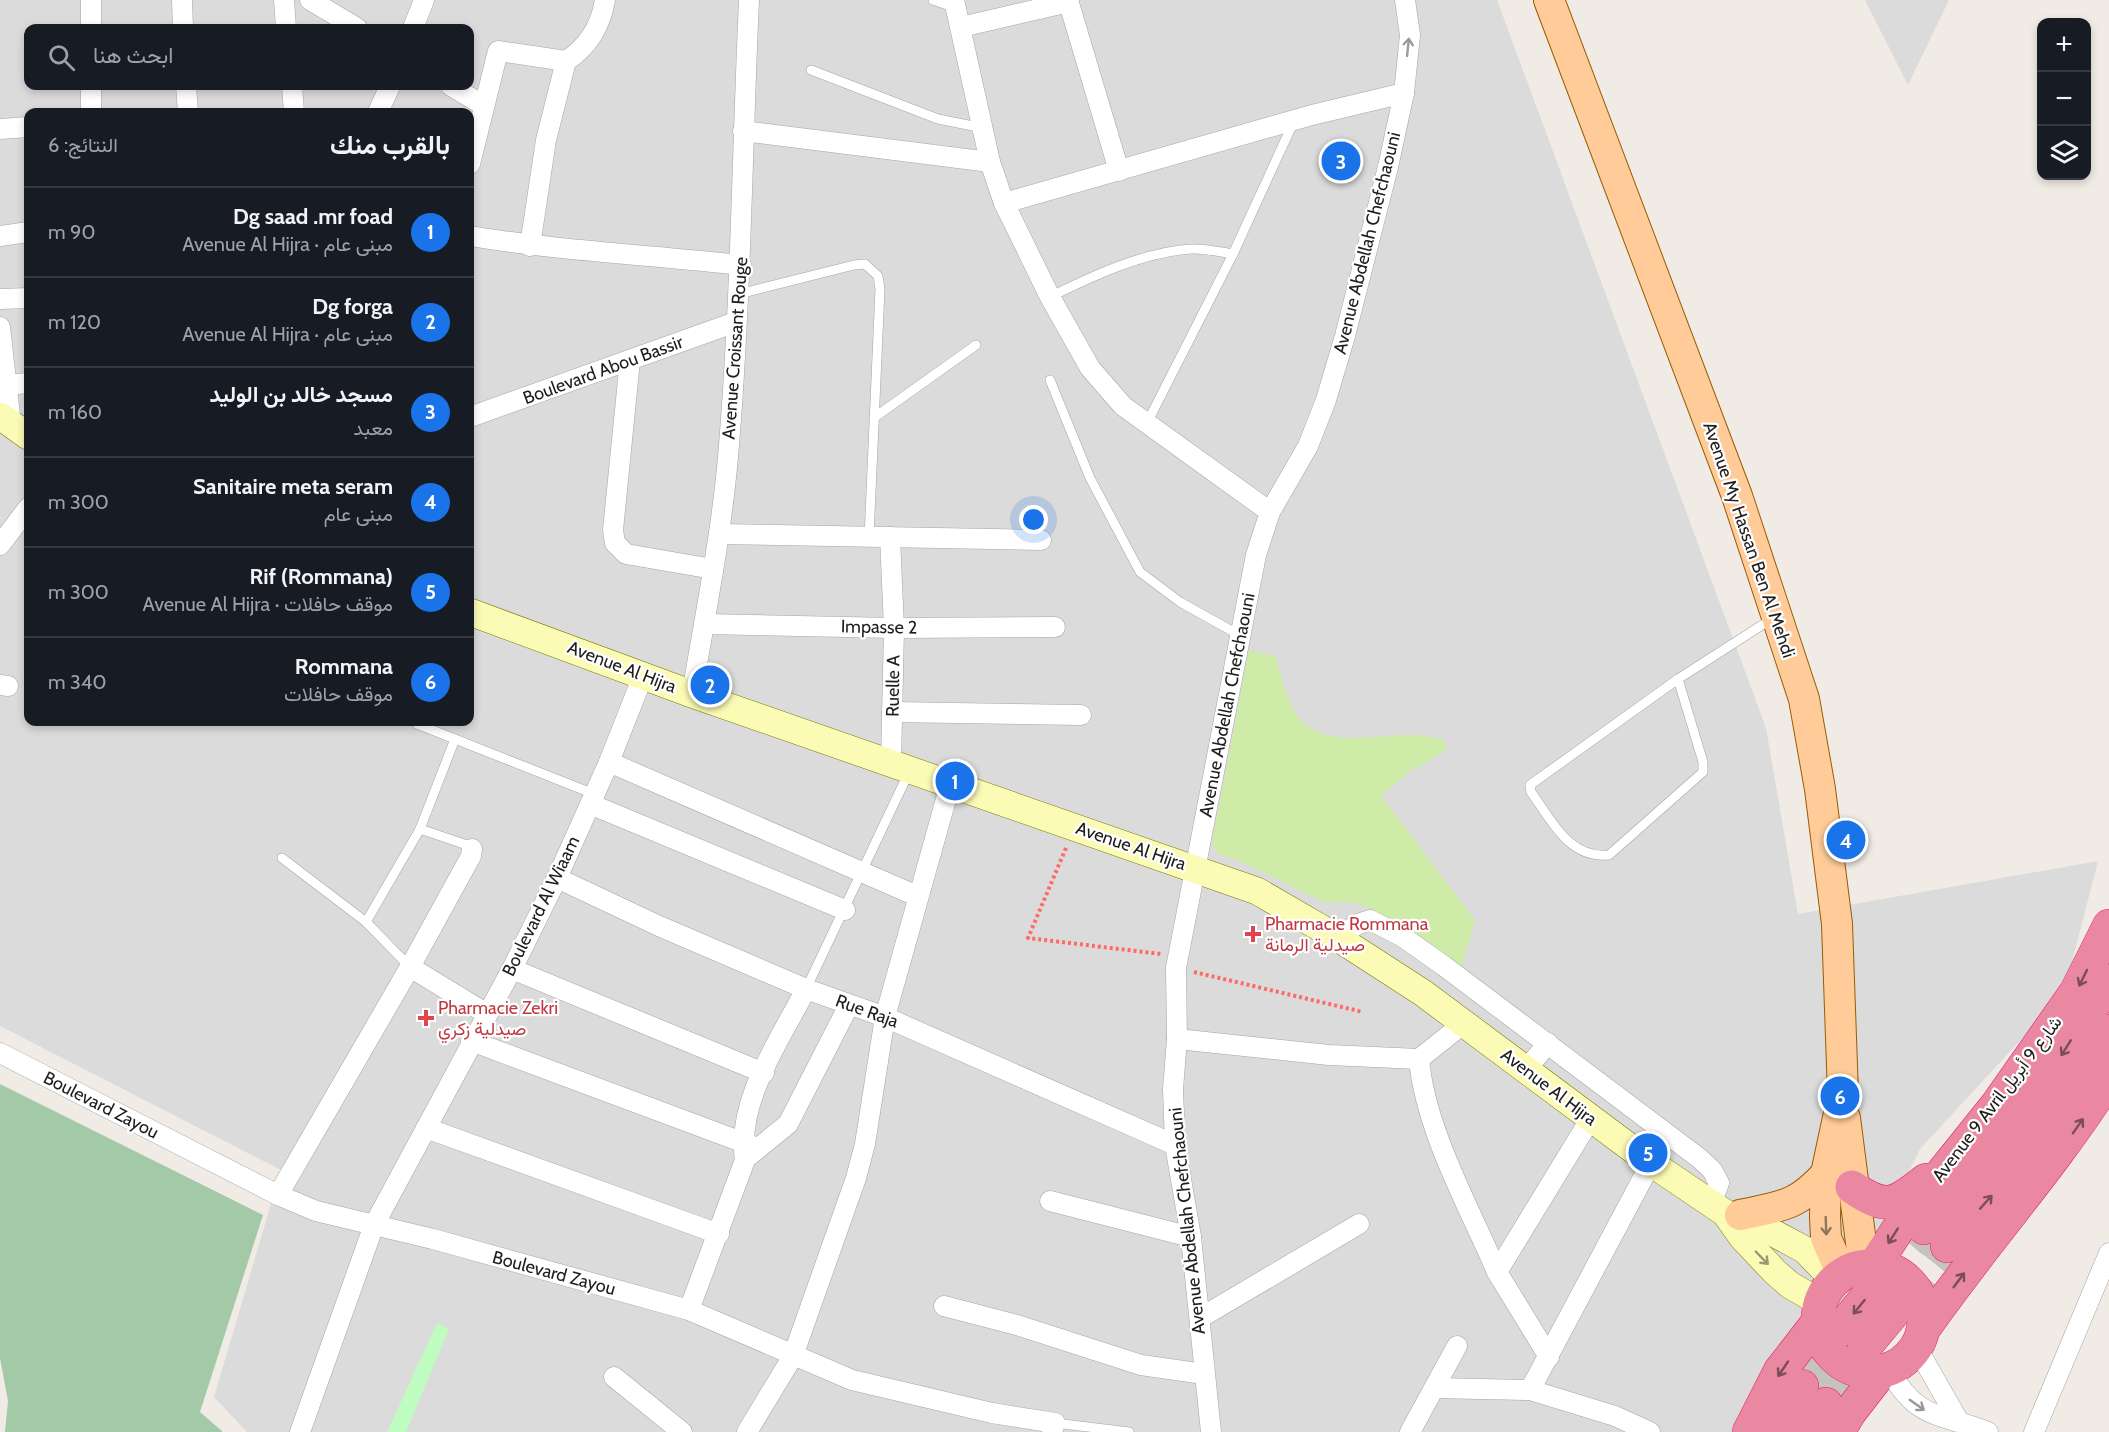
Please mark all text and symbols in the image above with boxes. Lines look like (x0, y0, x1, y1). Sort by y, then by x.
map controls (2037, 18, 2091, 180)
button: + (2037, 18, 2091, 72)
search box (24, 24, 474, 90)
one-way arrow (1403, 37, 1414, 57)
icon: search (45, 41, 78, 74)
text: ابحث هنا (93, 42, 173, 69)
button: − (2037, 72, 2091, 126)
button: layers (2037, 126, 2091, 180)
text: بالقرب منك (330, 129, 450, 161)
street label: Avenue Abdellah Chefchaouni (1329, 130, 1405, 356)
text: النتائج: 6 (48, 133, 118, 157)
pin: 3 (1322, 138, 1360, 184)
text: Dg saad .mr foad (233, 203, 393, 230)
text: 90 m (48, 220, 95, 244)
text: 1 (427, 220, 434, 244)
text: مبنى عام · Avenue Al Hijra (182, 232, 393, 256)
street label: Avenue Croissant Rouge (718, 256, 752, 440)
text: Dg forga (312, 293, 393, 320)
text: 120 m (48, 310, 101, 334)
text: 2 (425, 310, 436, 334)
text: مبنى عام · Avenue Al Hijra (182, 322, 393, 346)
street label: Boulevard Abou Bassir (520, 331, 686, 409)
text: مسجد خالد بن الوليد (210, 381, 393, 408)
text: 160 m (48, 400, 102, 424)
text: 3 (425, 400, 436, 424)
text: معبد (353, 416, 393, 440)
street label: Avenue My Hassan Ben Al Mehdi (1698, 419, 1800, 661)
text: Sanitaire meta seram (193, 473, 393, 500)
text: 300 m (48, 490, 109, 514)
text: 4 (424, 490, 437, 514)
text: مبنى عام (324, 502, 393, 526)
your location (1019, 505, 1048, 534)
text: Rif (Rommana) (250, 563, 393, 590)
text: 300 m (48, 580, 109, 604)
text: 5 (425, 580, 436, 604)
street label: Avenue Abdellah Chefchaouni (1194, 591, 1260, 819)
text: موقف حافلات · Avenue Al Hijra (143, 592, 393, 616)
street label: Impasse 2 (841, 615, 917, 639)
street label: Avenue Al Hijra (564, 636, 680, 698)
text: Rommana (295, 653, 393, 680)
street label: Ruelle A (881, 655, 905, 717)
pin: 2 (690, 662, 730, 708)
text: 340 m (48, 670, 106, 694)
text: 6 (425, 670, 436, 694)
text: موقف حافلات (284, 682, 393, 706)
pin: 1 (936, 758, 974, 804)
street label: Avenue Al Hijra (1073, 817, 1189, 875)
pin: 4 (1826, 818, 1866, 862)
street label: Boulevard Al Wiaam (498, 832, 584, 980)
place label: Pharmacie Rommana صيدلية الرمانة (1265, 913, 1429, 956)
marker: Pharmacie Rommana صيدلية الرمانة (1246, 927, 1260, 941)
one-way arrow (2077, 969, 2088, 987)
street label: Rue Raja (833, 990, 902, 1033)
place label: Pharmacie Zekri صيدلية زكري (438, 997, 558, 1044)
marker: Pharmacie Zekri صيدلية زكري (419, 1011, 433, 1025)
street label: Avenue 9 Avril شارع 9 أبريل (1927, 1012, 2067, 1187)
one-way arrow (2060, 1039, 2072, 1056)
street label: Avenue Al Hijra (1497, 1044, 1602, 1131)
street label: Boulevard Zayou (40, 1066, 162, 1144)
pin: 6 (1820, 1074, 1860, 1118)
street label: Avenue Abdellah Chefchaouni (1164, 1106, 1210, 1336)
one-way arrow (2072, 1118, 2084, 1134)
pin: 5 (1628, 1130, 1668, 1176)
one-way arrow (1979, 1195, 1993, 1210)
one-way arrow (1820, 1215, 1831, 1235)
one-way arrow (1887, 1228, 1899, 1244)
street label: Boulevard Zayou (490, 1246, 618, 1300)
one-way arrow (1755, 1251, 1769, 1266)
one-way arrow (1952, 1272, 1965, 1288)
one-way arrow (1852, 1298, 1865, 1314)
one-way arrow (1777, 1360, 1789, 1376)
one-way arrow (1908, 1399, 1924, 1411)

